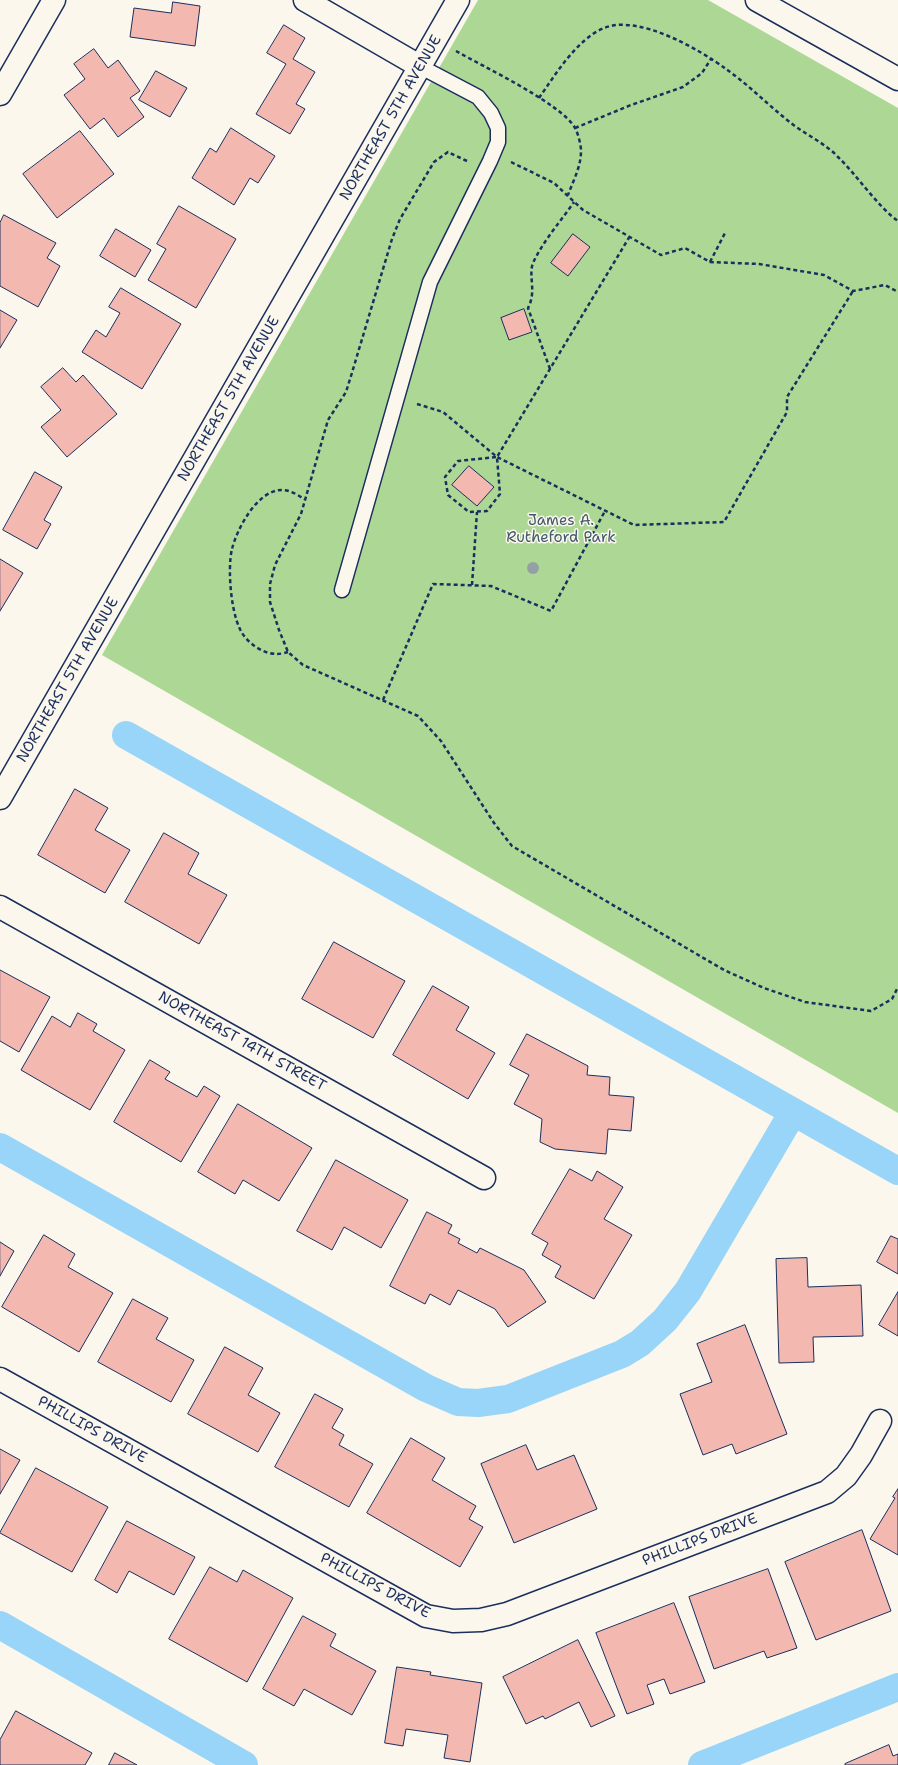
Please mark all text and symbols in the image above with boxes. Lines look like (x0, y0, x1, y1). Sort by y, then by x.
street label: NORTHEAST 5TH AVENUE (336, 32, 446, 204)
street label: NORTHEAST 5TH AVENUE (174, 313, 284, 485)
park label: James A. Rutheford Park (506, 512, 616, 547)
street label: NORTHEAST 5TH AVENUE (13, 594, 123, 766)
street label: NORTHEAST 14TH STREET (155, 988, 329, 1096)
street label: PHILLIPS DRIVE (34, 1393, 150, 1467)
street label: PHILLIPS DRIVE (640, 1510, 760, 1570)
street label: PHILLIPS DRIVE (317, 1549, 433, 1623)

